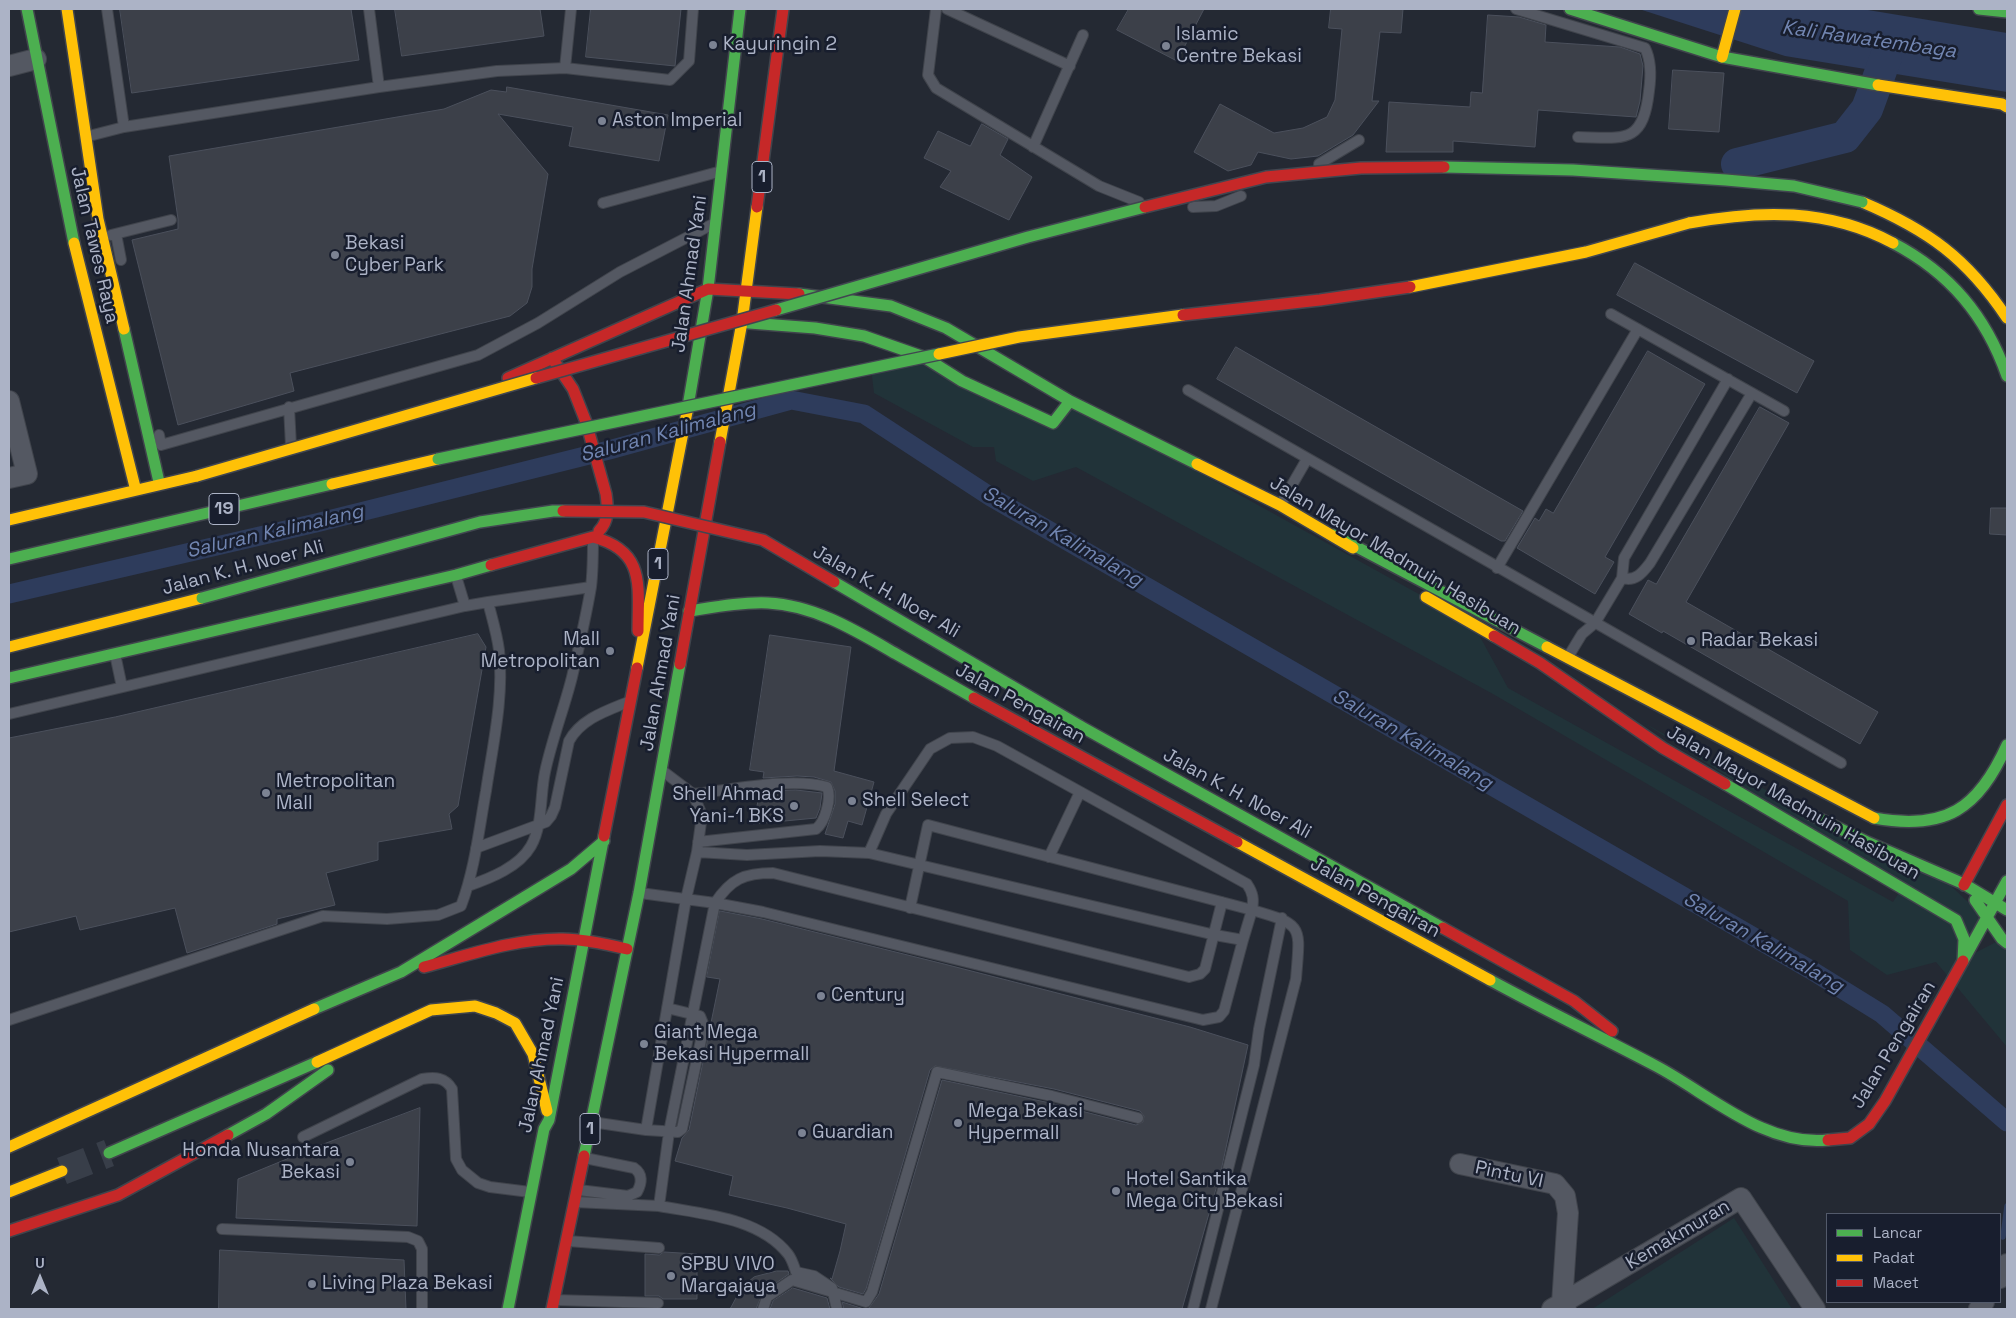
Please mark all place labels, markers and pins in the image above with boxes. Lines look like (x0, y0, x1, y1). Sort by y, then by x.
place label: Islamic Centre Bekasi (1176, 24, 1302, 68)
place label: Kayuringin 2 (723, 34, 837, 56)
marker: Kayuringin 2 (707, 39, 719, 51)
marker: Islamic Centre Bekasi (1160, 40, 1172, 52)
place label: Aston Imperial (612, 110, 742, 132)
marker: Aston Imperial (596, 115, 608, 127)
place label: Bekasi Cyber Park (345, 233, 444, 277)
marker: Bekasi Cyber Park (329, 249, 341, 261)
place label: Mall Metropolitan (481, 629, 600, 673)
place label: Radar Bekasi (1701, 630, 1818, 652)
marker: Radar Bekasi (1685, 635, 1697, 647)
marker: Mall Metropolitan (604, 645, 616, 657)
place label: Metropolitan Mall (276, 771, 395, 815)
place label: Shell Ahmad Yani-1 BKS (672, 784, 784, 828)
marker: Metropolitan Mall (260, 787, 272, 799)
place label: Shell Select (862, 790, 969, 812)
marker: Shell Select (846, 795, 858, 807)
marker: Shell Ahmad Yani-1 BKS (788, 800, 800, 812)
place label: Century (831, 985, 905, 1007)
marker: Century (815, 990, 827, 1002)
place label: Giant Mega Bekasi Hypermall (654, 1022, 810, 1066)
marker: Giant Mega Bekasi Hypermall (638, 1038, 650, 1050)
place label: Mega Bekasi Hypermall (968, 1101, 1083, 1145)
marker: Mega Bekasi Hypermall (952, 1117, 964, 1129)
place label: Guardian (812, 1122, 893, 1144)
marker: Guardian (796, 1127, 808, 1139)
place label: Honda Nusantara Bekasi (182, 1140, 340, 1184)
marker: Honda Nusantara Bekasi (344, 1156, 356, 1168)
place label: Hotel Santika Mega City Bekasi (1126, 1169, 1283, 1213)
marker: Hotel Santika Mega City Bekasi (1110, 1185, 1122, 1197)
place label: SPBU VIVO Margajaya (681, 1254, 776, 1298)
marker: SPBU VIVO Margajaya (665, 1270, 677, 1282)
place label: Living Plaza Bekasi (322, 1273, 493, 1295)
marker: Living Plaza Bekasi (306, 1278, 318, 1290)

